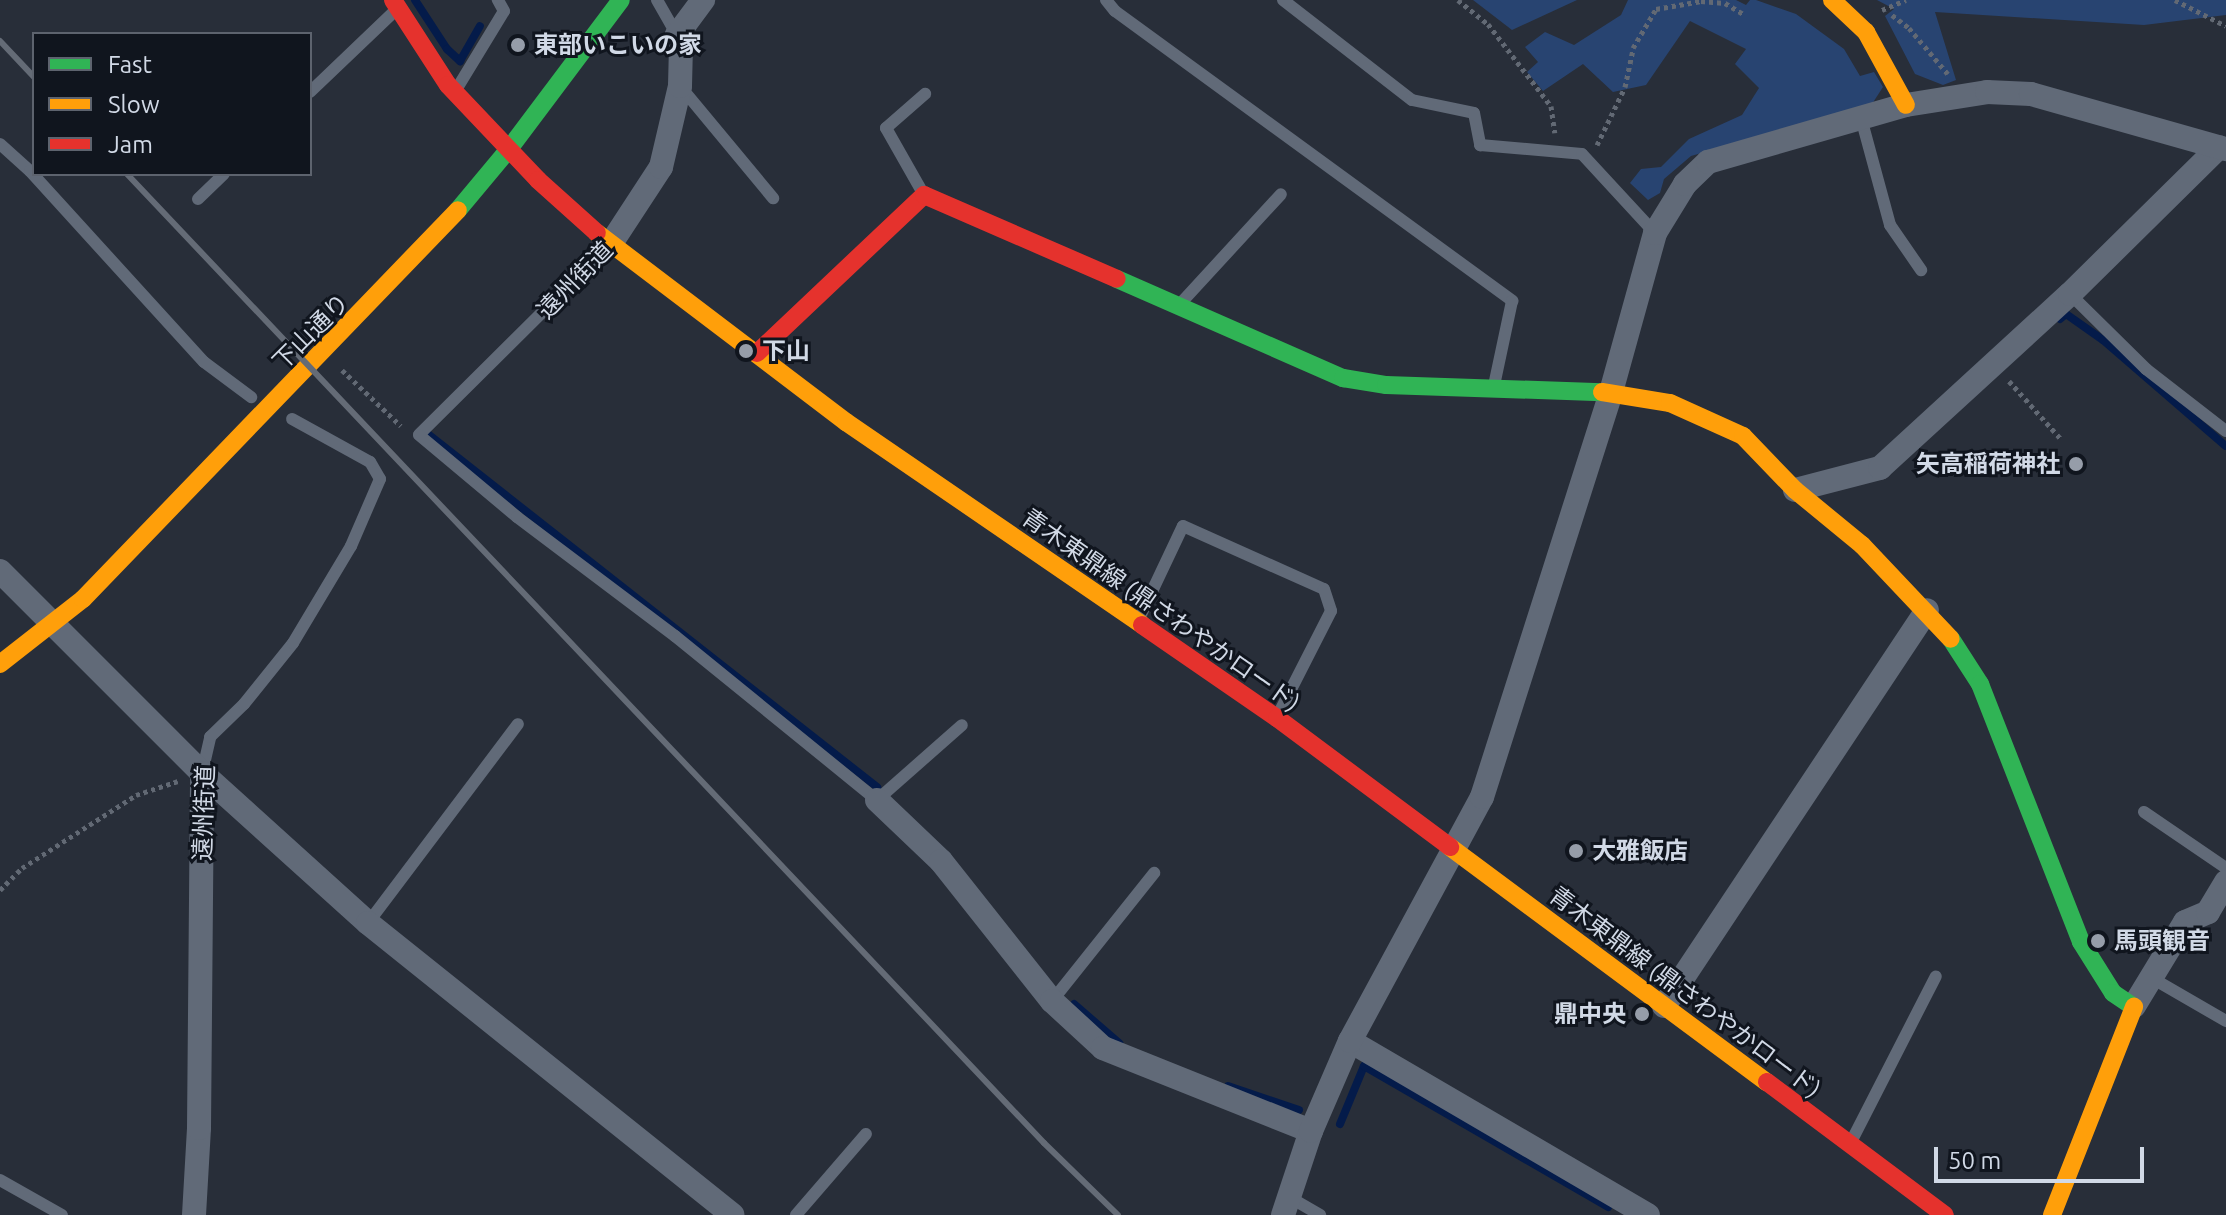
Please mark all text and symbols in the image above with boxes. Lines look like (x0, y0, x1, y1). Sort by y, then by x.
place label: 東部いこいの家 (534, 31, 702, 59)
legend (32, 32, 312, 176)
marker: 東部いこいの家 (509, 36, 527, 54)
text: Fast (108, 51, 152, 78)
text: Slow (108, 91, 160, 118)
text: Jam (108, 131, 153, 158)
street label: 遠州街道 (531, 235, 619, 325)
street label: 下山通り (267, 288, 355, 376)
place label: 下山 (762, 337, 810, 365)
marker: 下山 (737, 342, 755, 360)
place label: 矢高稲荷神社 (1916, 450, 2060, 478)
marker: 矢高稲荷神社 (2067, 455, 2085, 473)
street label: 青木東鼎線 (鼎さわやかロード) (1017, 503, 1305, 717)
street label: 遠州街道 (188, 765, 220, 861)
place label: 大雅飯店 (1592, 837, 1688, 865)
marker: 大雅飯店 (1567, 842, 1585, 860)
street label: 青木東鼎線 (鼎さわやかロード) (1544, 880, 1826, 1104)
place label: 馬頭観音 (2114, 927, 2210, 955)
marker: 馬頭観音 (2089, 932, 2107, 950)
place label: 鼎中央 (1554, 1000, 1626, 1028)
marker: 鼎中央 (1633, 1005, 1651, 1023)
scale bar (1938, 1131, 2148, 1181)
text: 50 m (1948, 1147, 2001, 1174)

